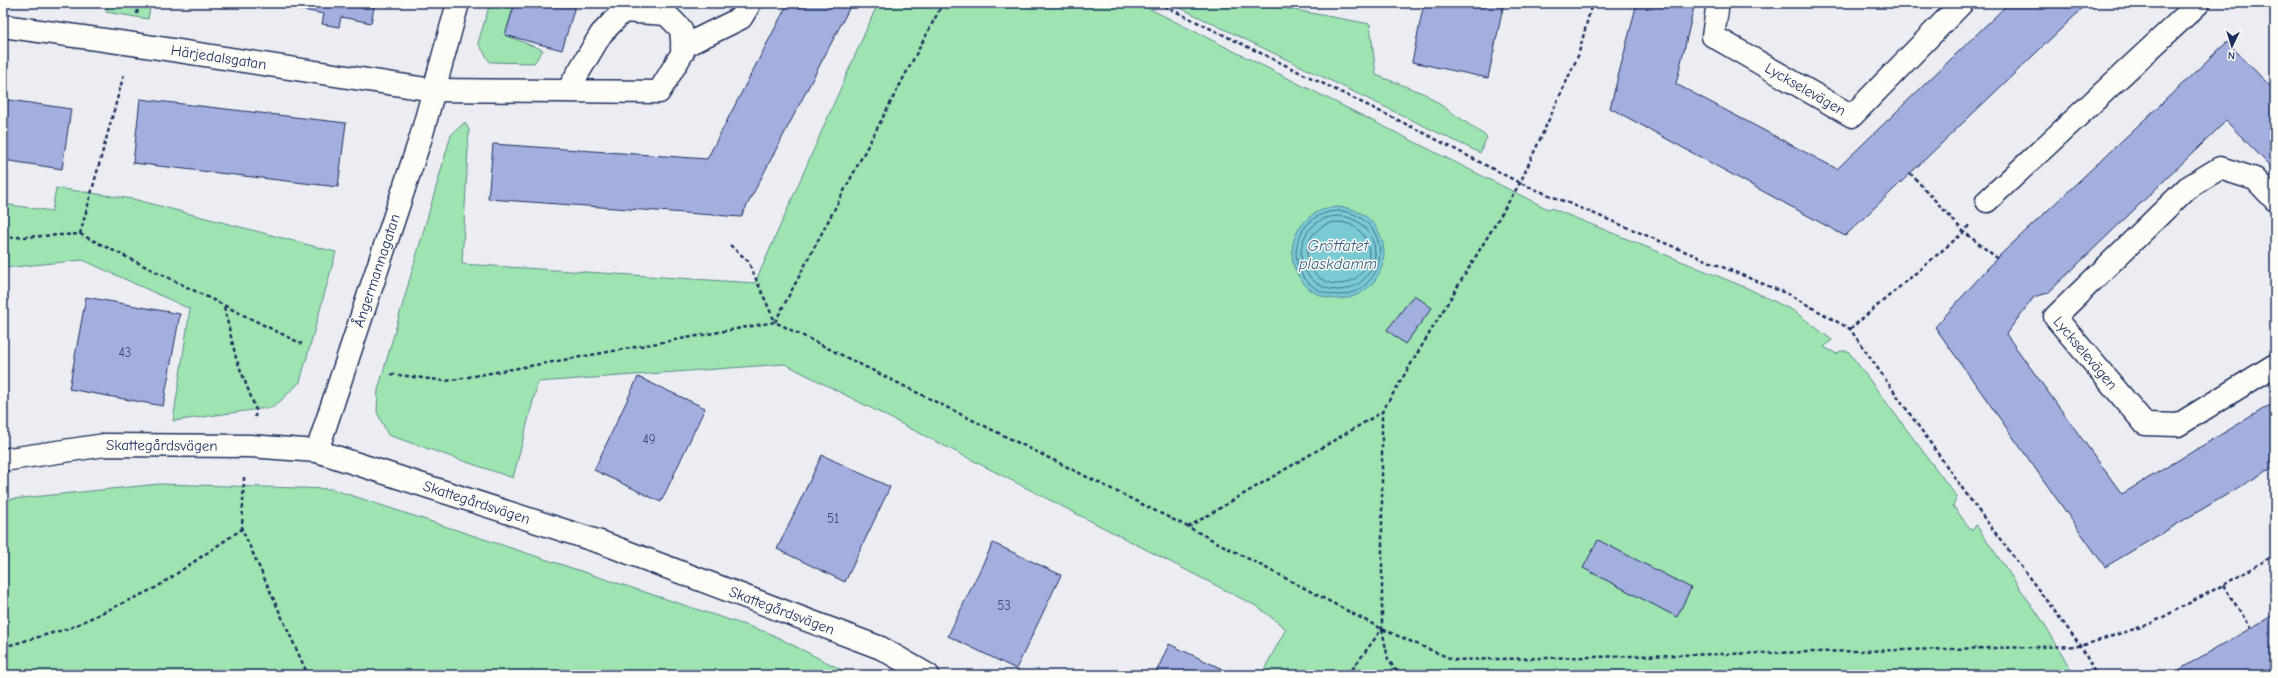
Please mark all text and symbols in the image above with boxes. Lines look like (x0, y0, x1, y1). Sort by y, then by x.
north arrow (2212, 26, 2252, 66)
street label: Härjedalsgatan (170, 41, 268, 73)
text: N (2227, 49, 2235, 62)
street label: Lyckselevägen (1762, 59, 1849, 120)
street label: Ångermannagatan (349, 212, 404, 330)
water label: Grötfatet plaskdamm (1298, 237, 1377, 273)
street label: Lyckselevägen (2049, 313, 2121, 394)
house number: 43 (119, 345, 131, 360)
house number: 49 (642, 432, 656, 447)
street label: Skattegårdsvägen (106, 436, 218, 455)
street label: Skattegårdsvägen (421, 477, 533, 528)
house number: 51 (827, 511, 839, 526)
street label: Skattegårdsvägen (727, 582, 837, 639)
house number: 53 (997, 598, 1011, 613)

